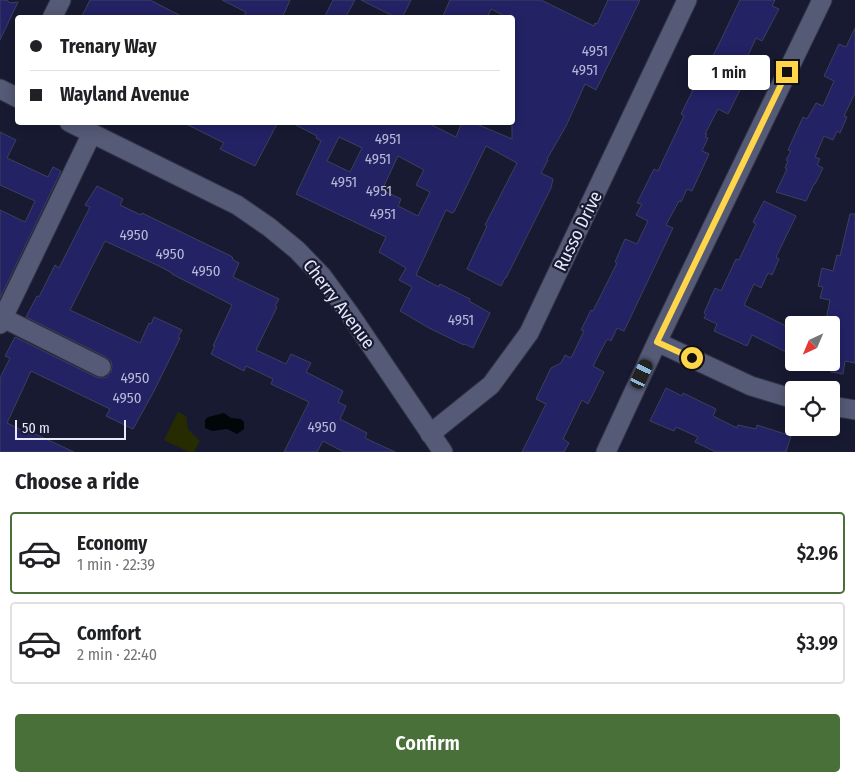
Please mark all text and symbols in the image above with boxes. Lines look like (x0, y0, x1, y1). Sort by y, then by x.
text: Trenary Way (60, 35, 156, 58)
house number: 4951 (582, 42, 608, 60)
callout: 1 min (687, 54, 770, 90)
house number: 4951 (572, 61, 598, 79)
route end (776, 61, 798, 83)
text: 1 min (712, 63, 746, 82)
text: Wayland Avenue (60, 83, 189, 106)
house number: 4951 (375, 130, 401, 148)
house number: 4951 (365, 150, 391, 168)
house number: 4951 (331, 173, 357, 191)
house number: 4951 (366, 182, 392, 200)
street label: Russo Drive (549, 187, 607, 275)
house number: 4951 (370, 205, 396, 223)
house number: 4950 (120, 226, 148, 244)
house number: 4950 (156, 245, 184, 263)
street label: Cherry Avenue (298, 255, 380, 353)
house number: 4950 (192, 262, 220, 280)
house number: 4951 (448, 311, 474, 329)
north arrow (785, 316, 840, 371)
map controls (785, 316, 840, 436)
route start (681, 347, 703, 369)
car (628, 357, 655, 391)
house number: 4950 (121, 369, 149, 387)
button: locate (785, 381, 840, 436)
house number: 4950 (113, 389, 141, 407)
scale bar (15, 417, 126, 440)
house number: 4950 (308, 418, 336, 436)
text: 50 m (22, 420, 50, 437)
text: Choose a ride (15, 468, 139, 495)
icon: car (17, 531, 62, 576)
text: Economy (77, 532, 147, 555)
text: $2.96 (797, 542, 838, 565)
text: 1 min · 22:39 (77, 555, 155, 574)
icon: car (17, 621, 62, 666)
text: Comfort (77, 622, 141, 645)
text: $3.99 (797, 632, 838, 655)
text: 2 min · 22:40 (77, 645, 157, 664)
button: Confirm (15, 714, 840, 772)

